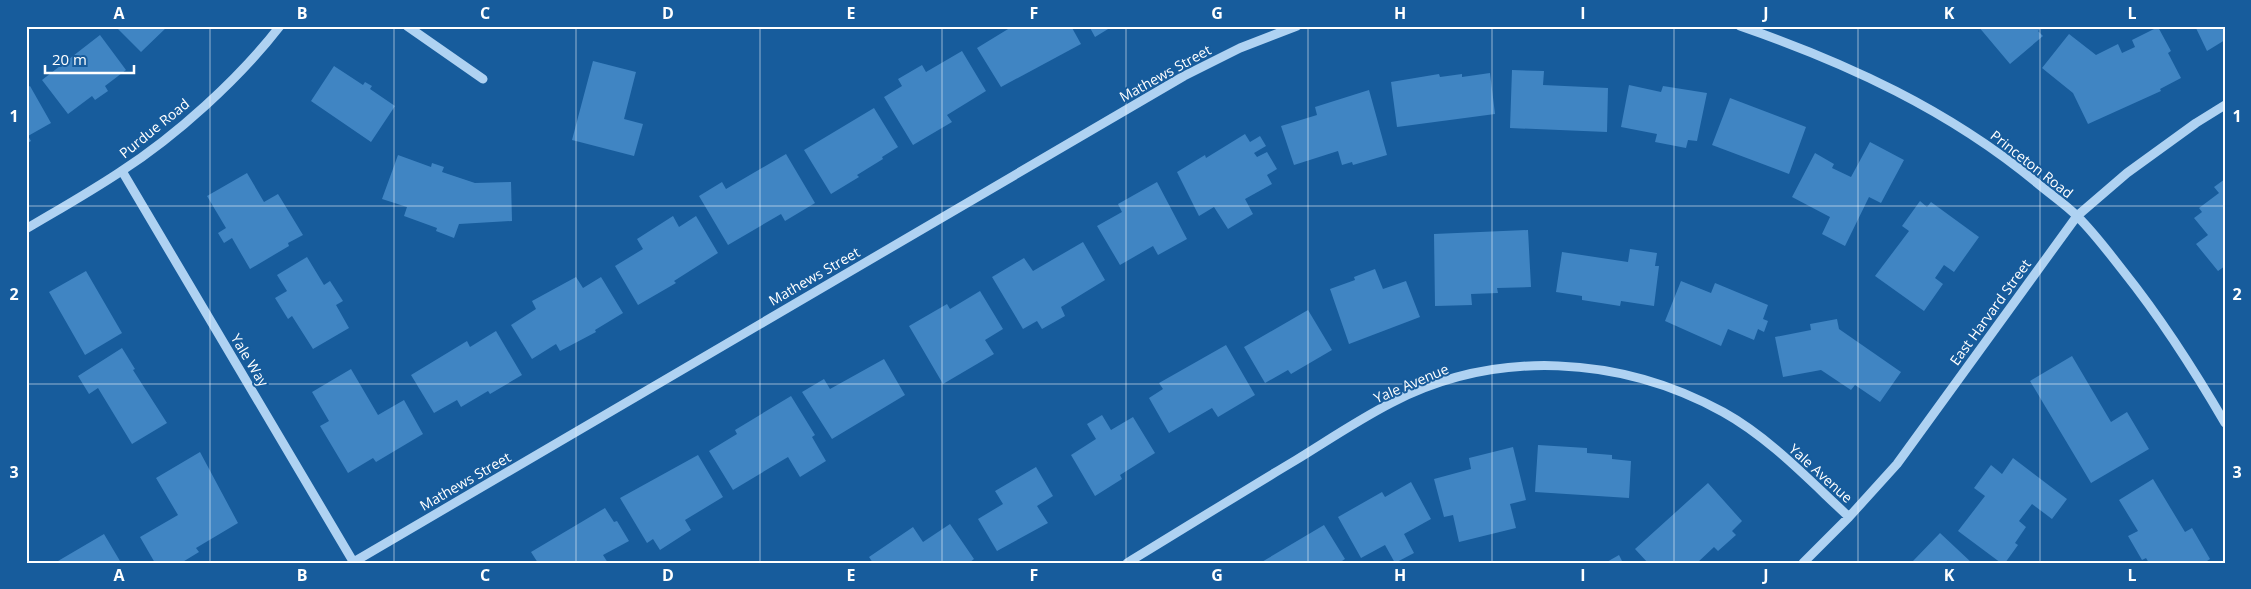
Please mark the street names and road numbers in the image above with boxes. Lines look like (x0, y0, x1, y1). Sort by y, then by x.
street label: Mathews Street (1116, 40, 1214, 106)
street label: Purdue Road (115, 94, 193, 162)
street label: Princeton Road (1987, 126, 2077, 202)
street label: Mathews Street (765, 242, 863, 310)
street label: East Harvard Street (1945, 255, 2035, 369)
street label: Yale Way (227, 330, 274, 391)
street label: Yale Avenue (1371, 359, 1451, 407)
street label: Yale Avenue (1785, 439, 1857, 507)
street label: Mathews Street (416, 447, 514, 515)

